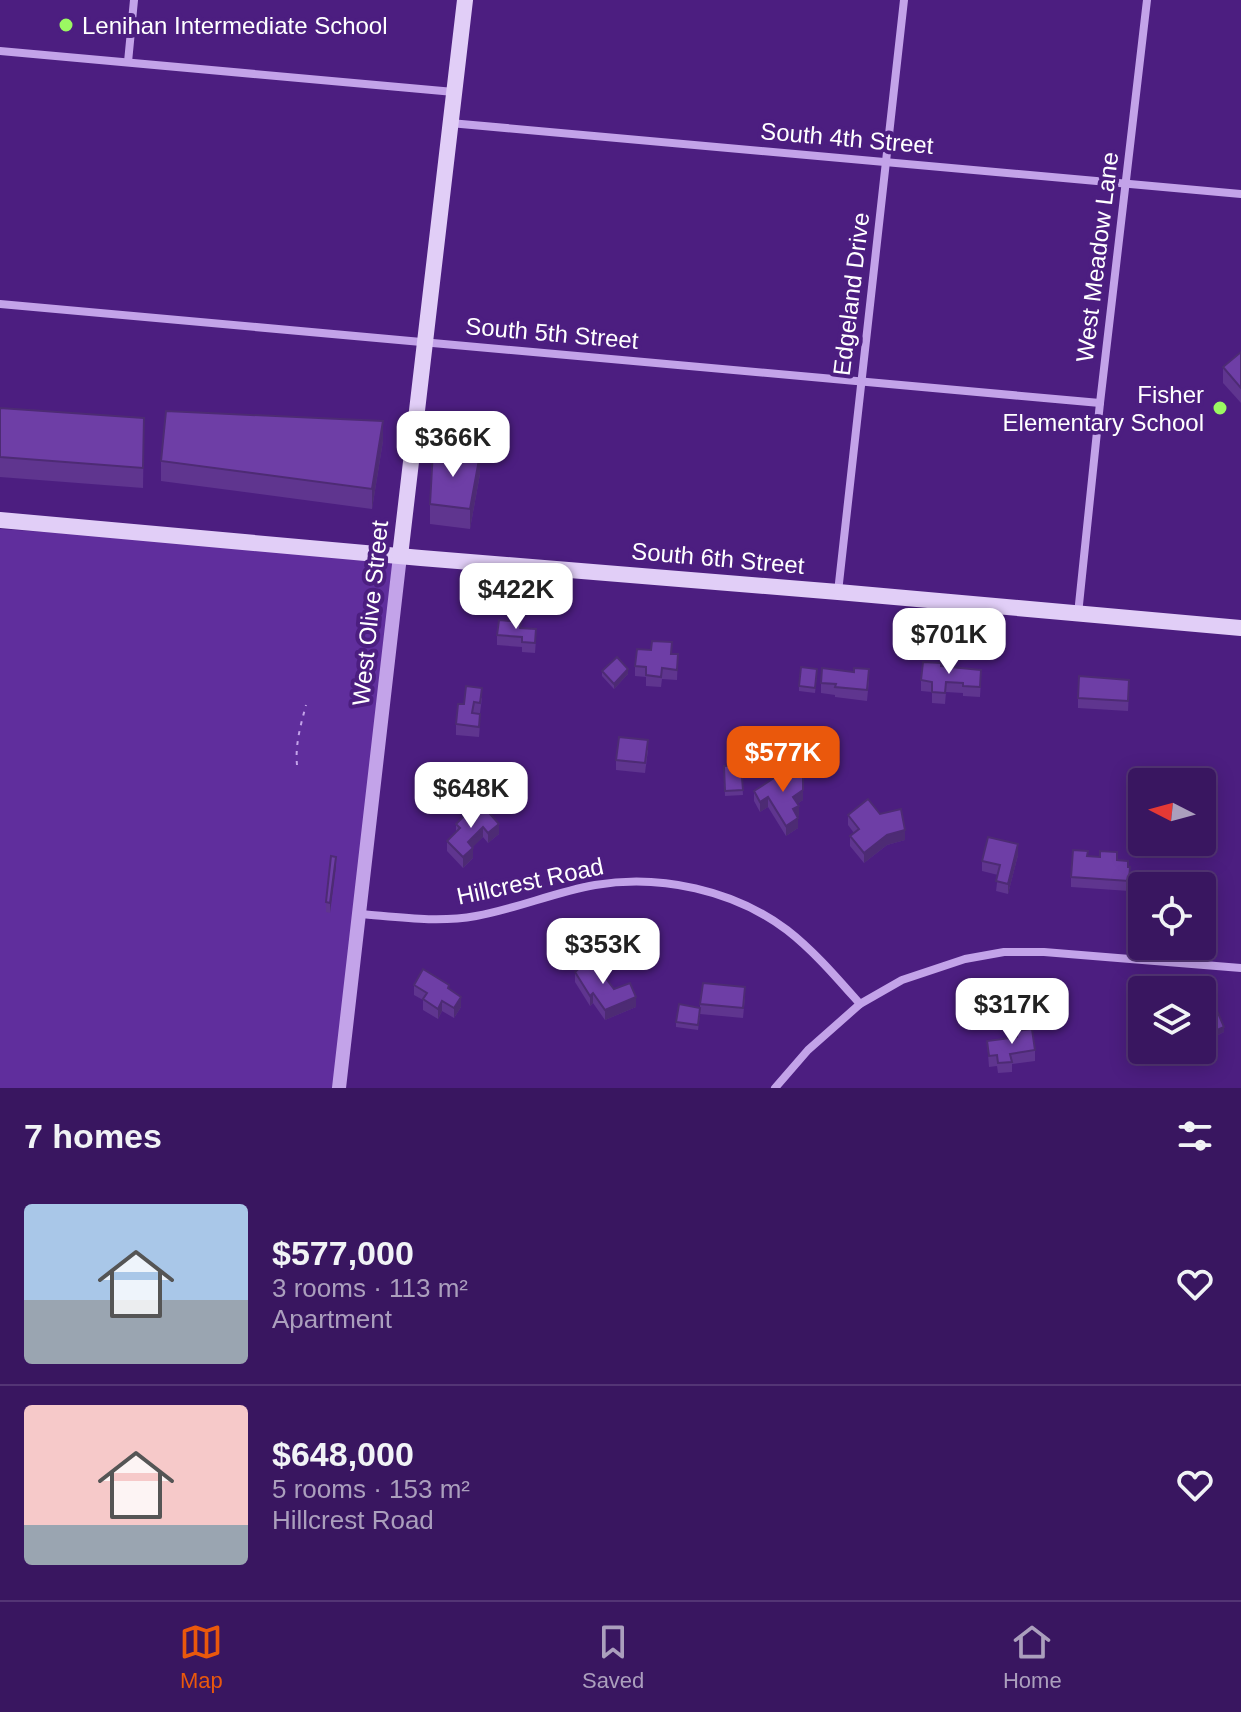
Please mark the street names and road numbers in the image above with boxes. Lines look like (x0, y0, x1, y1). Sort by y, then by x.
street label: South 4th Street (759, 117, 935, 159)
street label: West Meadow Lane (1071, 150, 1123, 364)
street label: Edgeland Drive (828, 211, 874, 377)
street label: South 5th Street (464, 312, 640, 354)
street label: West Olive Street (347, 519, 393, 707)
street label: South 6th Street (630, 537, 806, 579)
street label: Hillcrest Road (454, 852, 606, 910)

